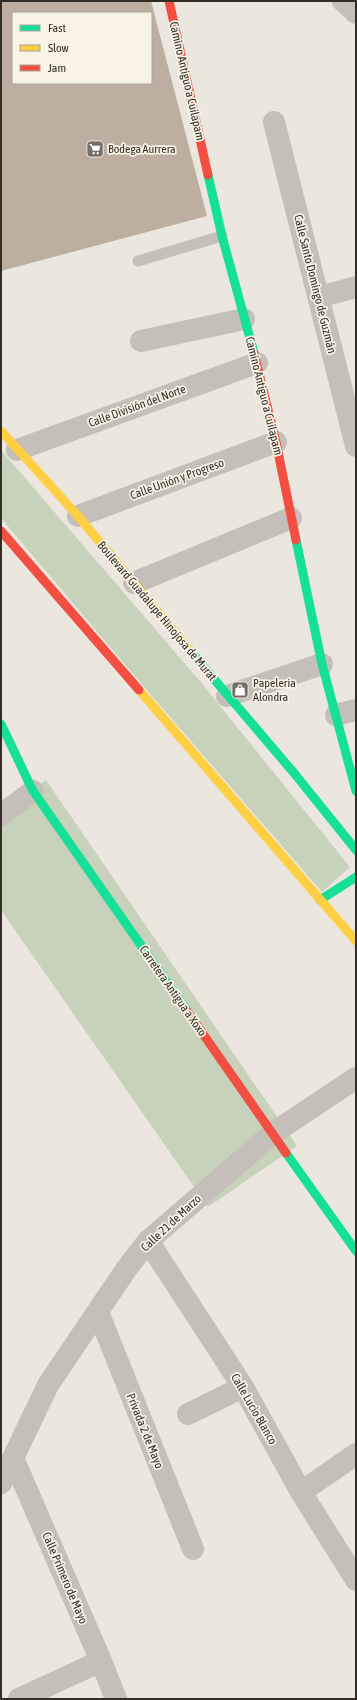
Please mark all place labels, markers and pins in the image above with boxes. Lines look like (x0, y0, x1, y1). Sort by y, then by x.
supermarket icon: Bodega Aurrera (85, 139, 105, 159)
place label: Bodega Aurrera (108, 142, 176, 156)
place label: Papeleria Alondra (253, 676, 296, 704)
shop icon: Papeleria Alondra (230, 680, 250, 700)

